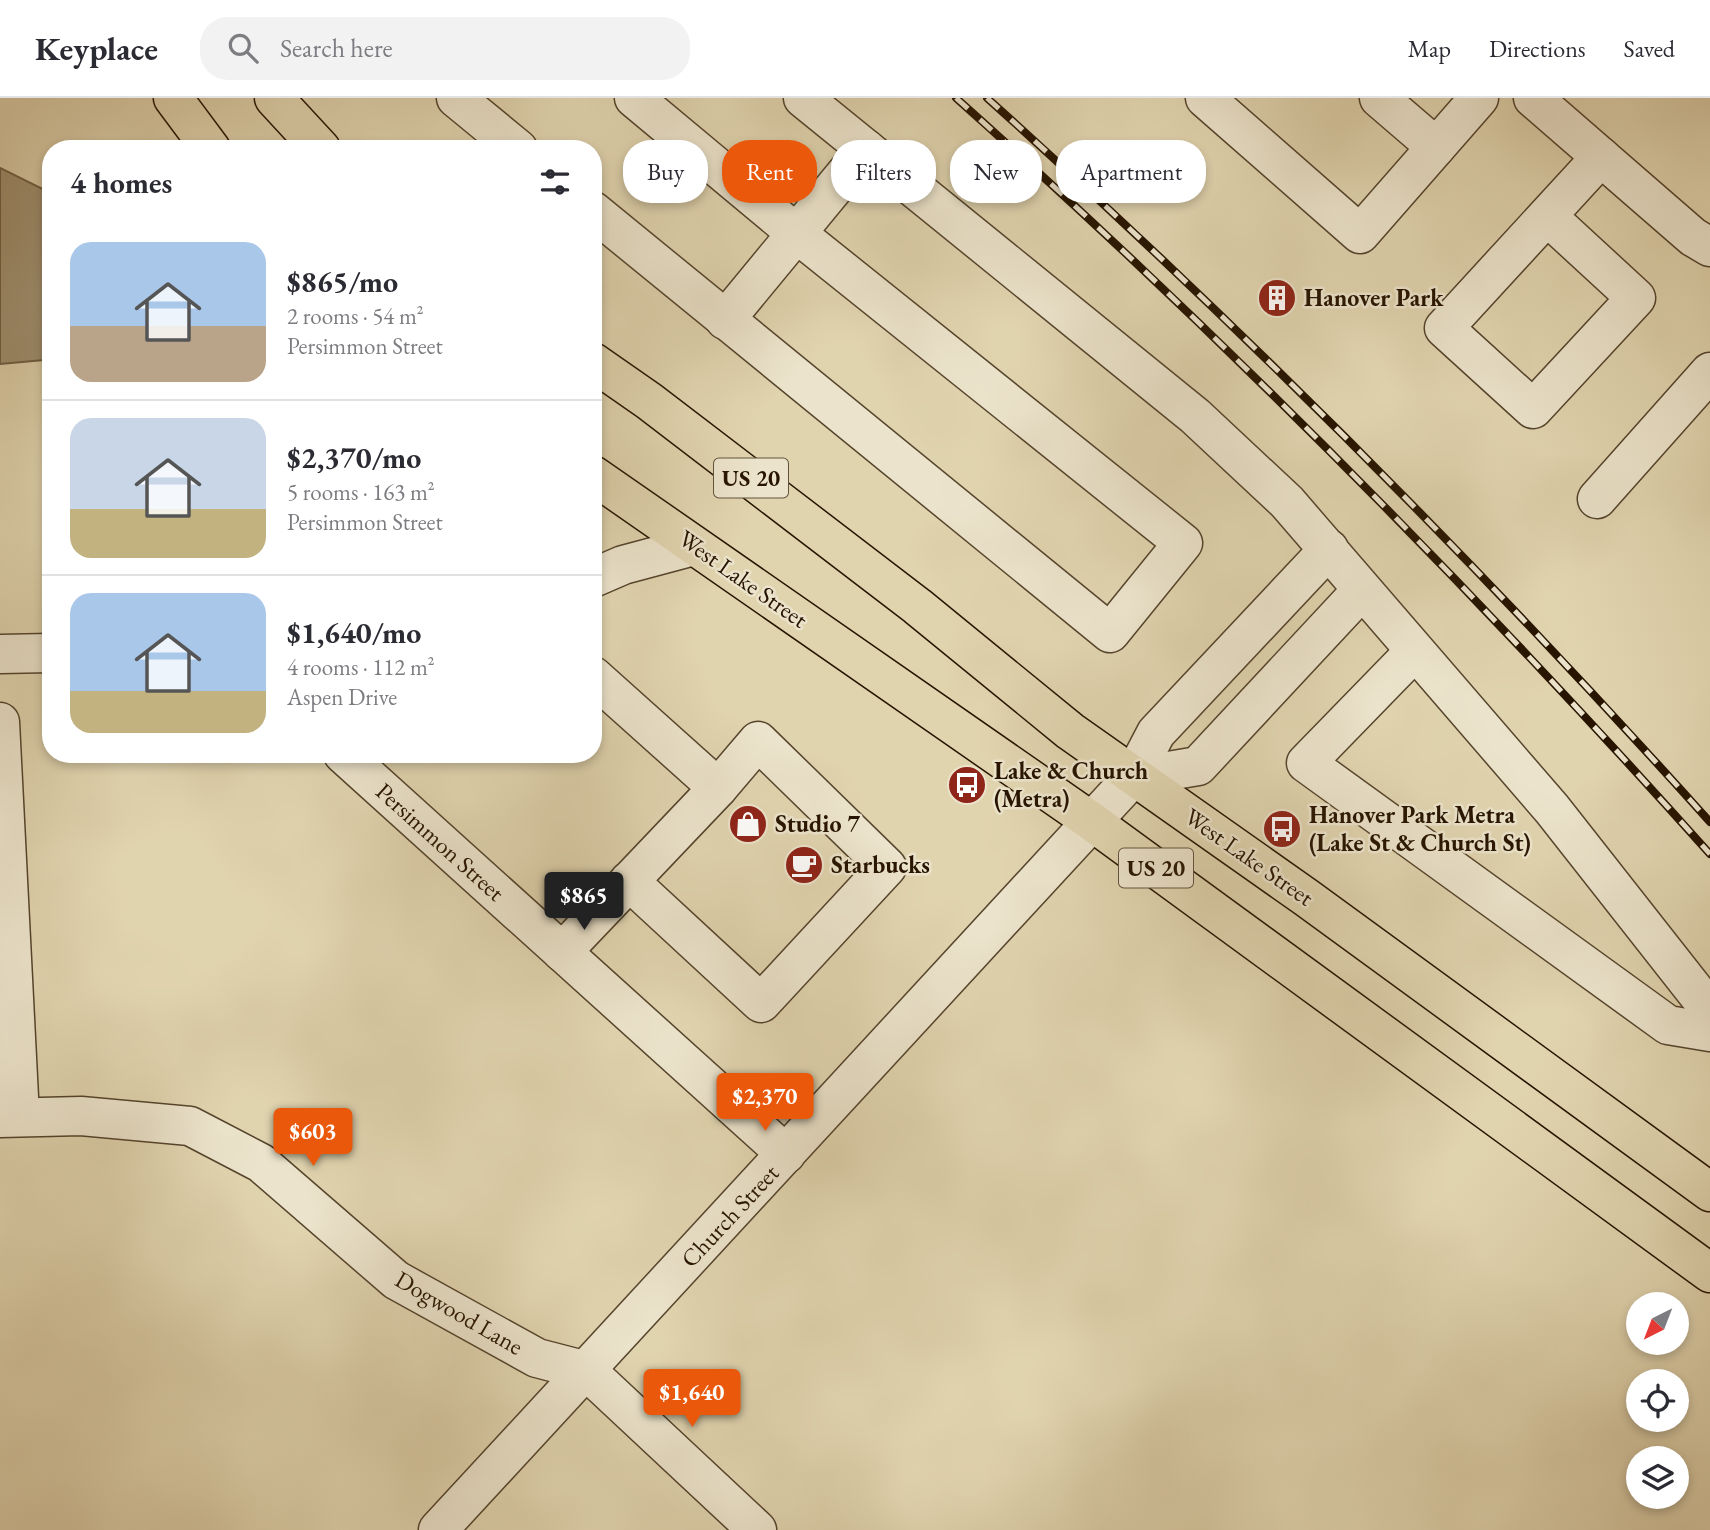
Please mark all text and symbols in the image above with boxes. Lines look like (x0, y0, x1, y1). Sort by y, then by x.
search box (200, 17, 690, 80)
text: Keyplace (35, 27, 158, 70)
icon: search (224, 29, 262, 67)
text: Search here (280, 31, 393, 65)
text: Map (1408, 33, 1451, 64)
text: Directions (1489, 33, 1586, 64)
text: Saved (1624, 33, 1675, 64)
chip: Buy (623, 140, 708, 203)
chip: Rent (722, 140, 817, 203)
chip: Filters (831, 140, 936, 203)
chip: New (950, 140, 1042, 203)
chip: Apartment (1056, 140, 1206, 203)
text: 4 homes (70, 163, 172, 202)
icon: filters (536, 163, 574, 201)
text: $865/mo (287, 262, 398, 301)
icon: home (126, 270, 210, 354)
building icon: Hanover Park (1256, 277, 1298, 319)
place label: Hanover Park (1304, 282, 1444, 313)
text: 2 rooms · 54 m² (287, 301, 424, 331)
text: Persimmon Street (287, 331, 443, 361)
text: $2,370/mo (287, 438, 421, 477)
icon: home (126, 446, 210, 530)
road number: US 20 (714, 458, 788, 498)
text: 5 rooms · 163 m² (287, 477, 435, 507)
text: Persimmon Street (287, 507, 443, 537)
street label: West Lake Street (673, 523, 814, 635)
text: $1,640/mo (287, 613, 421, 652)
icon: home (126, 621, 210, 705)
text: 4 rooms · 112 m² (287, 652, 435, 682)
text: Aspen Drive (287, 682, 397, 712)
place label: Lake & Church (Metra) (994, 755, 1149, 814)
bus stop icon: Lake & Church (Metra) (946, 764, 988, 806)
street label: Persimmon Street (370, 776, 511, 908)
place label: Hanover Park Metra (Lake St & Church St) (1309, 799, 1531, 858)
street label: West Lake Street (1179, 801, 1320, 913)
shop icon: Studio 7 (727, 803, 769, 845)
place label: Studio 7 (775, 808, 860, 839)
bus stop icon: Hanover Park Metra (Lake St & Church St) (1261, 808, 1303, 850)
cafe icon: Starbucks (783, 844, 825, 886)
road number: US 20 (1119, 848, 1193, 888)
place label: Starbucks (831, 849, 930, 880)
pin: $865 (543, 872, 625, 932)
text: $865 (560, 880, 608, 910)
pin: $2,370 (708, 1074, 822, 1133)
text: $2,370 (733, 1081, 797, 1111)
pin: $603 (272, 1108, 354, 1168)
text: $603 (289, 1116, 337, 1146)
street label: Church Street (674, 1157, 786, 1274)
street label: Dogwood Lane (390, 1263, 529, 1362)
north arrow (1626, 1292, 1689, 1354)
map controls (1626, 1292, 1689, 1509)
button: locate (1626, 1369, 1689, 1432)
pin: $1,640 (635, 1370, 749, 1429)
text: $1,640 (660, 1377, 724, 1407)
button: layers (1626, 1446, 1689, 1509)

